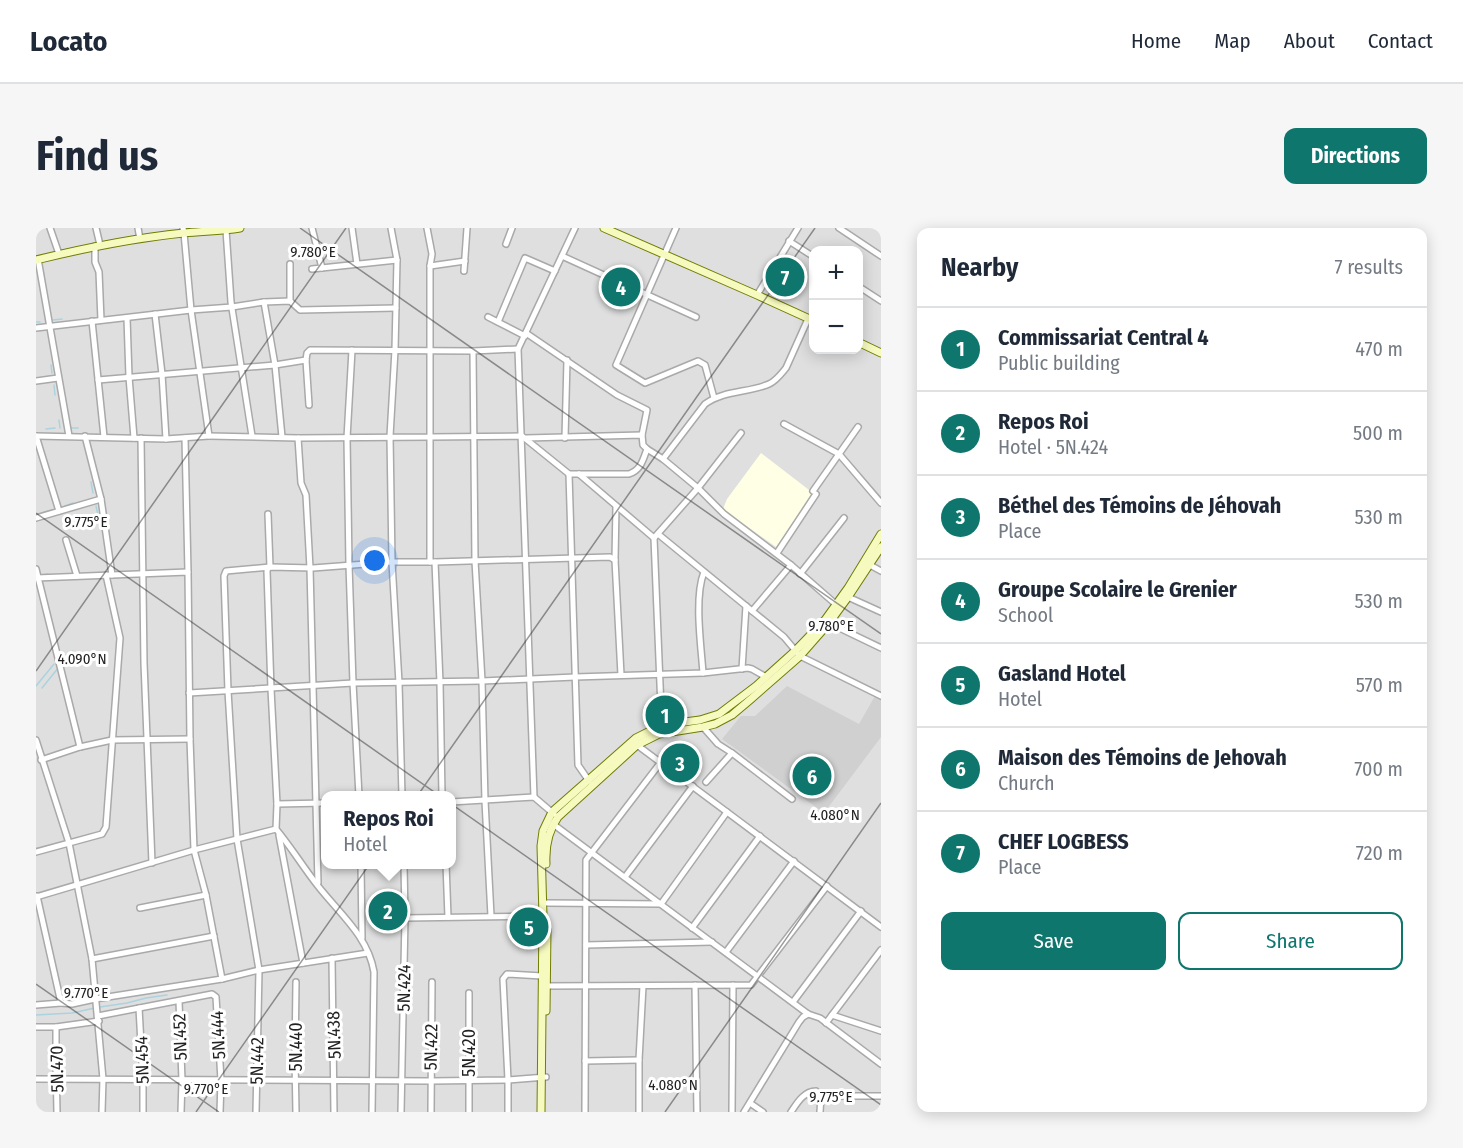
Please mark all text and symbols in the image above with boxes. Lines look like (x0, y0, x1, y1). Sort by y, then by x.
text: Locato (30, 25, 108, 58)
text: Home (1131, 28, 1181, 54)
text: Map (1214, 28, 1251, 54)
text: About (1284, 28, 1335, 54)
text: Contact (1368, 28, 1433, 54)
button: Directions (1284, 128, 1427, 184)
text: Find us (36, 131, 158, 181)
text: 9.780°E (290, 243, 336, 261)
map controls (809, 246, 863, 354)
button: + (809, 246, 863, 300)
text: Nearby (941, 252, 1018, 283)
pin: 7 (766, 254, 804, 300)
text: 7 results (1335, 255, 1403, 279)
pin: 4 (602, 264, 640, 310)
button: − (809, 300, 863, 354)
text: Commissariat Central 4 (998, 324, 1209, 351)
text: 1 (956, 337, 965, 361)
text: 470 m (1355, 337, 1403, 361)
text: Public building (998, 351, 1120, 375)
text: Repos Roi (998, 408, 1089, 435)
text: 2 (956, 421, 965, 445)
text: 500 m (1353, 421, 1403, 445)
text: Hotel · 5N.424 (998, 435, 1108, 459)
text: Béthel des Témoins de Jéhovah (998, 492, 1281, 519)
text: 3 (956, 505, 965, 529)
text: 530 m (1354, 505, 1403, 529)
text: 9.775°E (64, 513, 108, 531)
text: Place (998, 519, 1041, 543)
your location (360, 546, 389, 575)
text: Groupe Scolaire le Grenier (998, 576, 1237, 603)
text: 4 (955, 589, 966, 613)
text: 530 m (1354, 589, 1403, 613)
text: School (998, 603, 1053, 627)
text: 9.780°E (808, 617, 854, 635)
text: 4.090°N (57, 650, 107, 668)
text: Gasland Hotel (998, 660, 1126, 687)
text: 5 (956, 673, 965, 697)
text: 570 m (1356, 673, 1403, 697)
text: Hotel (998, 687, 1042, 711)
pin: 1 (646, 692, 684, 738)
pin: 3 (660, 740, 700, 786)
text: Maison des Témoins de Jehovah (998, 744, 1287, 771)
pin: 6 (792, 754, 832, 798)
text: 6 (955, 757, 966, 781)
text: 700 m (1354, 757, 1403, 781)
text: Church (998, 771, 1054, 795)
popup (321, 791, 456, 869)
text: Repos Roi (343, 805, 434, 832)
text: 4.080°N (810, 806, 860, 824)
text: CHEF LOGBESS (998, 828, 1129, 855)
text: Hotel (343, 832, 387, 856)
text: 7 (956, 841, 965, 865)
text: 720 m (1356, 841, 1403, 865)
text: Place (998, 855, 1041, 879)
pin: 2 (368, 888, 408, 934)
pin: 5 (510, 904, 548, 950)
button: Save (941, 912, 1166, 970)
button: Share (1178, 912, 1403, 970)
street label: 5N.424 (393, 964, 415, 1012)
text: 9.770°E (64, 984, 108, 1002)
street label: 5N.444 (206, 1010, 230, 1060)
street label: 5N.438 (322, 1011, 346, 1059)
street label: 5N.452 (168, 1013, 192, 1061)
street label: 5N.440 (285, 1022, 307, 1072)
street label: 5N.422 (420, 1023, 442, 1071)
street label: 5N.420 (458, 1029, 480, 1077)
street label: 5N.454 (130, 1035, 154, 1084)
street label: 5N.442 (246, 1037, 268, 1085)
street label: 5N.470 (46, 1045, 68, 1093)
text: 4.080°N (648, 1076, 698, 1094)
text: 9.770°E (184, 1080, 228, 1098)
text: 9.775°E (809, 1088, 853, 1106)

